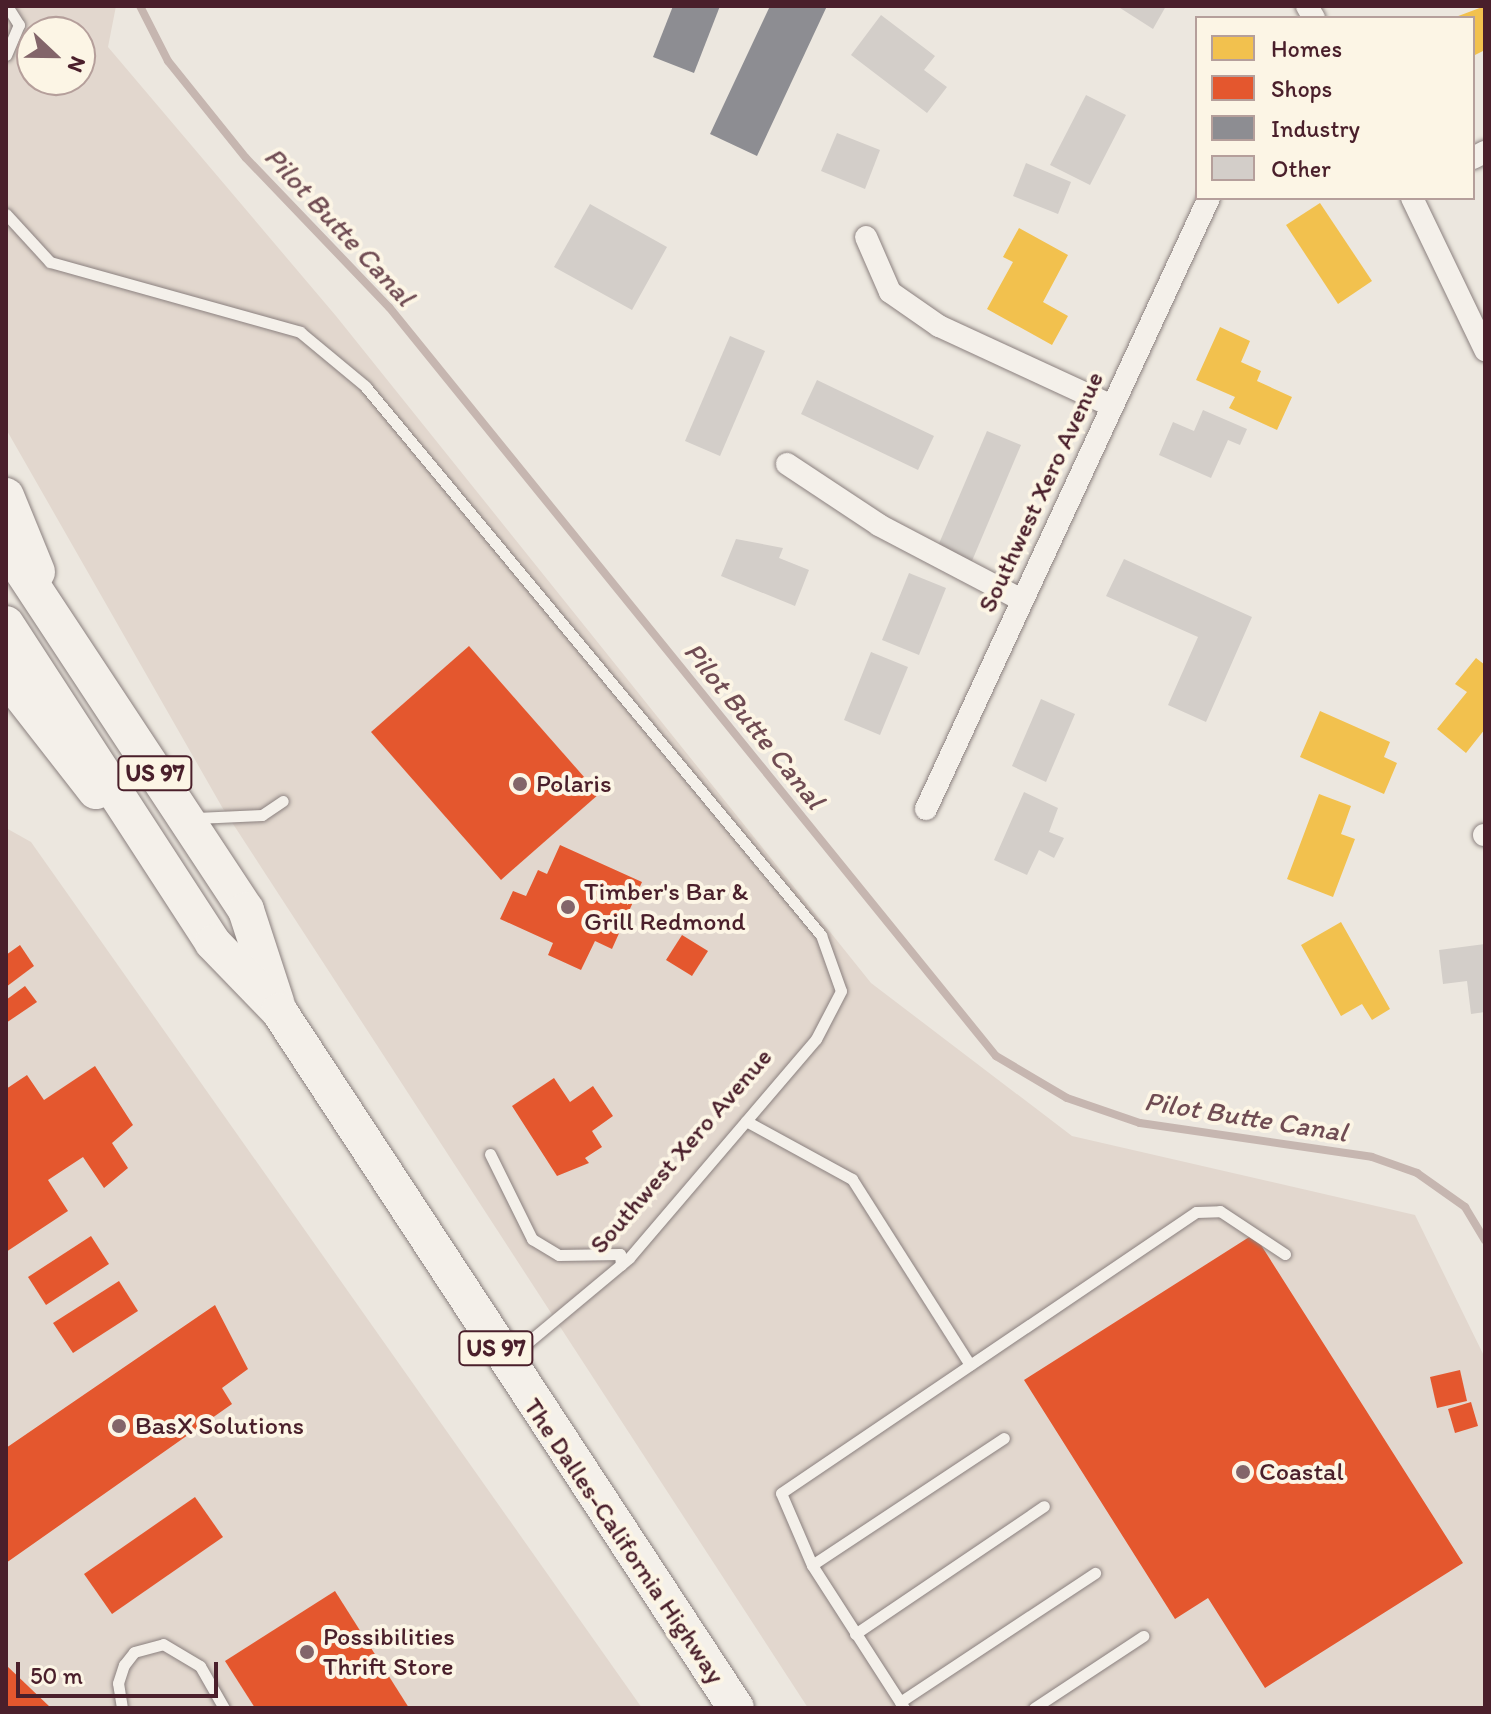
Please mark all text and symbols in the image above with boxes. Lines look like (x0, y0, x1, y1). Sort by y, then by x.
north arrow (16, 16, 96, 96)
legend (1195, 16, 1475, 200)
text: Homes (1271, 34, 1342, 63)
text: N (62, 52, 92, 76)
text: Shops (1271, 74, 1332, 103)
text: Industry (1271, 114, 1360, 143)
water label: Pilot Butte Canal (258, 139, 422, 313)
text: Other (1271, 154, 1331, 183)
street label: Southwest Xero Avenue (972, 367, 1110, 617)
water label: Pilot Butte Canal (677, 635, 833, 815)
road number: US 97 (117, 753, 193, 793)
place label: Polaris (536, 768, 612, 800)
marker: Polaris (511, 775, 529, 793)
place label: Timber's Bar & Grill Redmond (584, 876, 749, 938)
marker: Timber's Bar & Grill Redmond (559, 898, 577, 916)
street label: Southwest Xero Avenue (583, 1042, 779, 1260)
water label: Pilot Butte Canal (1142, 1083, 1350, 1149)
road number: US 97 (458, 1328, 534, 1368)
street label: The Dalles-California Highway (516, 1392, 732, 1690)
place label: BasX Solutions (135, 1410, 304, 1442)
marker: BasX Solutions (110, 1417, 128, 1435)
place label: Coastal (1259, 1456, 1344, 1488)
marker: Coastal (1234, 1463, 1252, 1481)
place label: Possibilities Thrift Store (323, 1621, 455, 1682)
marker: Possibilities Thrift Store (298, 1643, 316, 1661)
scale bar (20, 1646, 222, 1696)
text: 50 m (30, 1661, 83, 1690)

